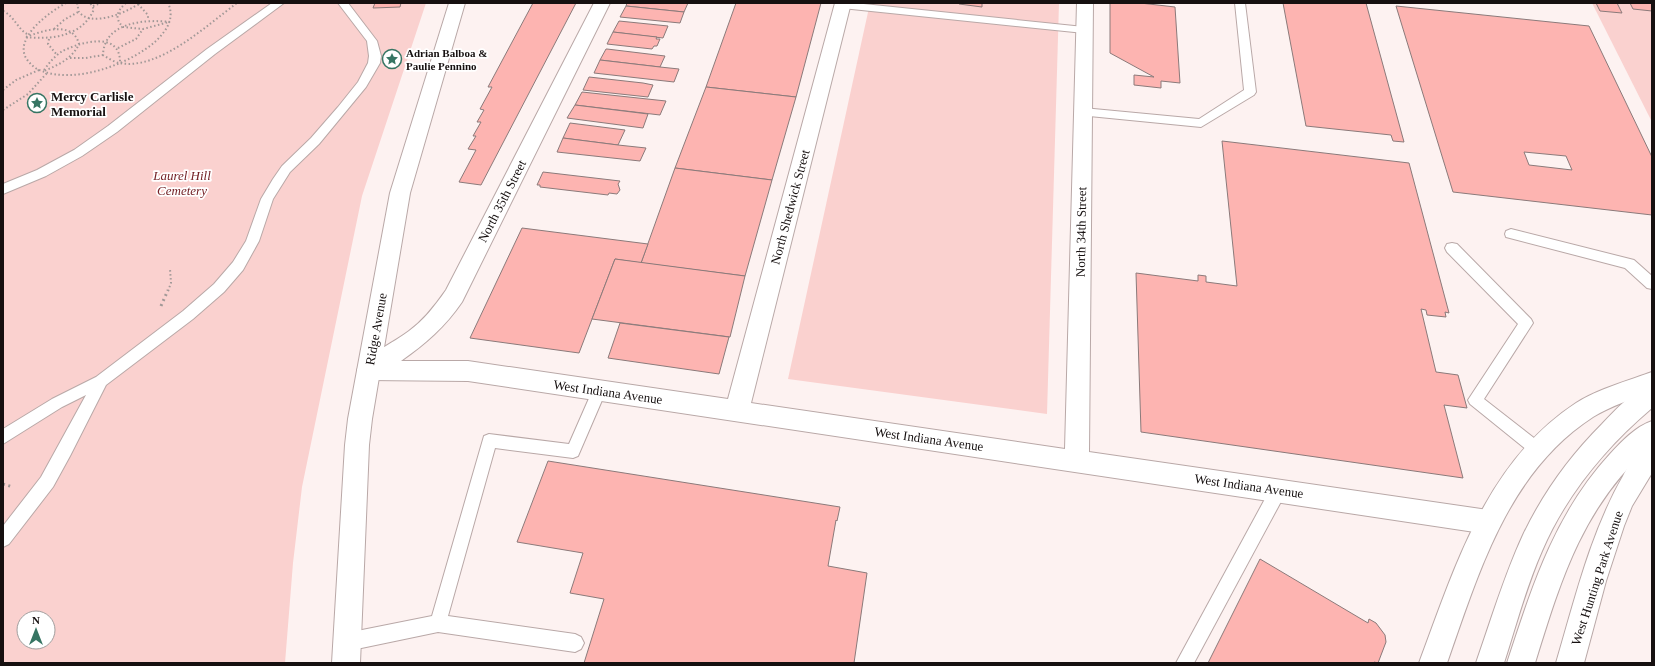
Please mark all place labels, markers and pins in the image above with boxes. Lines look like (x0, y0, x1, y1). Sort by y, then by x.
place label: Adrian Balboa & Paulie Pennino (406, 47, 487, 72)
place icon: Adrian Balboa & Paulie Pennino (381, 48, 403, 70)
place label: Mercy Carlisle Memorial (51, 89, 134, 119)
place icon: Mercy Carlisle Memorial (26, 92, 48, 114)

